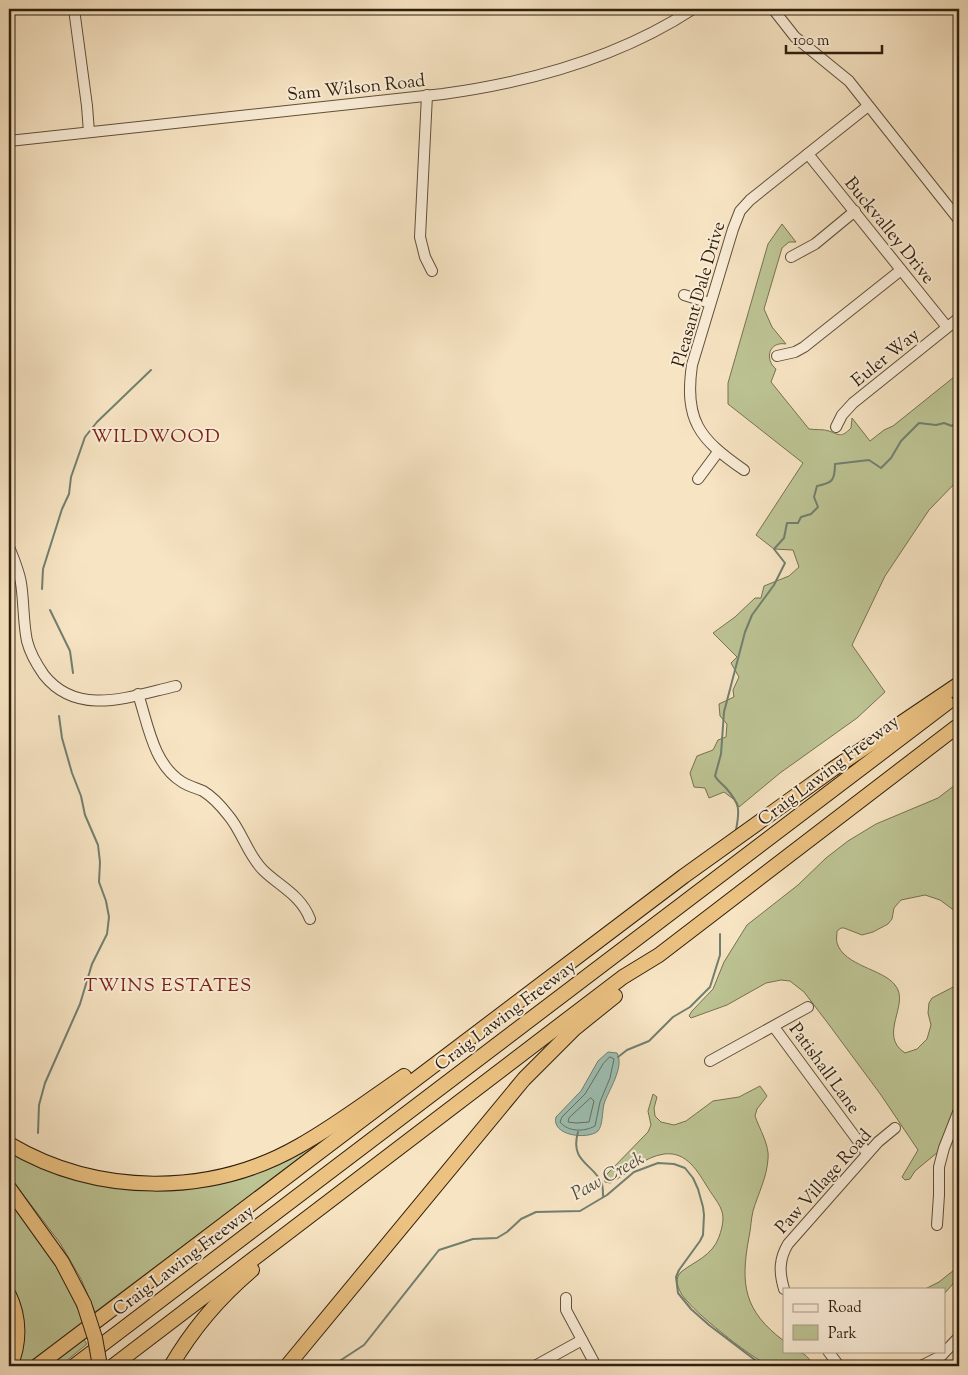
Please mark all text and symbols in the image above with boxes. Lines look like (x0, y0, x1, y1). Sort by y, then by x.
scale bar (786, 22, 882, 54)
text: 100 m (793, 31, 830, 52)
street label: Sam Wilson Road (286, 69, 427, 109)
street label: Buckvalley Drive (837, 172, 940, 290)
street label: Pleasant Dale Drive (667, 219, 733, 370)
street label: Euler Way (847, 323, 926, 394)
district label: WILDWOOD (91, 424, 221, 451)
street label: Craig Lawing Freeway (753, 710, 905, 833)
street label: Craig Lawing Freeway (430, 955, 582, 1078)
district label: TWINS ESTATES (84, 973, 252, 1000)
street label: Patishall Lane (781, 1018, 865, 1120)
street label: Paw Village Road (770, 1124, 879, 1241)
water label: Paw Creek (567, 1146, 650, 1208)
street label: Craig Lawing Freeway (108, 1200, 260, 1323)
legend (783, 1288, 946, 1352)
text: Road (828, 1298, 862, 1319)
text: Park (828, 1324, 857, 1345)

